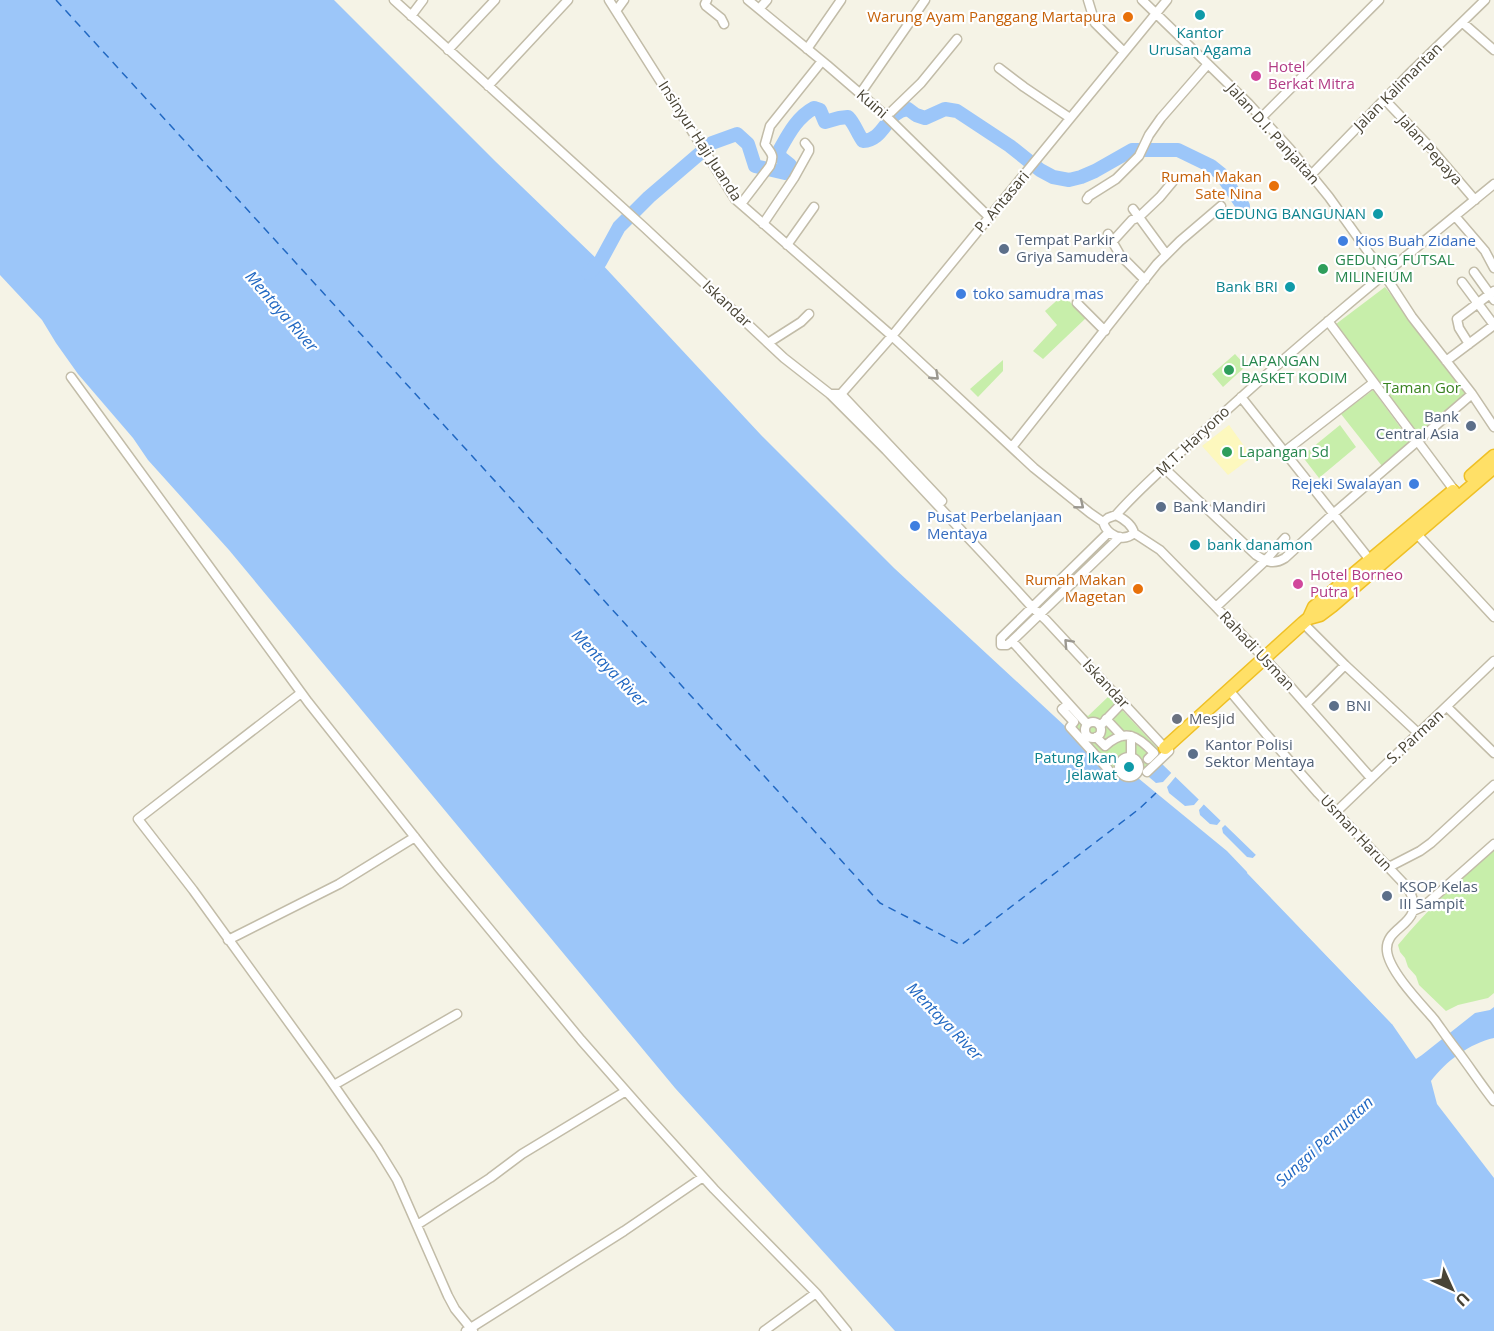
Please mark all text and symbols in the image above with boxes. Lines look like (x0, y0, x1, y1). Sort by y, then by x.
place label: Warung Ayam Panggang Martapura (867, 6, 1116, 26)
marker: Kantor Urusan Agama (1193, 8, 1207, 22)
marker: Warung Ayam Panggang Martapura (1121, 10, 1135, 24)
place label: Kantor Urusan Agama (1148, 22, 1252, 59)
street label: Jalan Kalimantan (1347, 38, 1446, 136)
place label: Hotel Berkat Mitra (1268, 56, 1355, 93)
marker: Hotel Berkat Mitra (1249, 69, 1263, 83)
street label: Insinyur Haji Juanda (654, 77, 747, 204)
street label: Jalan D.I. Panjaitan (1222, 77, 1325, 188)
street label: Kuini (853, 84, 892, 122)
street label: Jalan Pepaya (1392, 108, 1468, 189)
street label: P. Antasari (970, 166, 1033, 236)
place label: Rumah Makan Sate Nina (1161, 166, 1262, 203)
marker: Rumah Makan Sate Nina (1267, 179, 1281, 193)
place label: GEDUNG BANGUNAN (1214, 203, 1366, 223)
marker: GEDUNG BANGUNAN (1371, 207, 1385, 221)
place label: Tempat Parkir Griya Samudera (1016, 229, 1128, 266)
place label: Kios Buah Zidane (1355, 230, 1476, 250)
marker: Kios Buah Zidane (1336, 234, 1350, 248)
marker: Tempat Parkir Griya Samudera (997, 242, 1011, 256)
place label: GEDUNG FUTSAL MILINEIUM (1335, 249, 1455, 286)
marker: GEDUNG FUTSAL MILINEIUM (1316, 262, 1330, 276)
water label: Mentaya River (241, 266, 324, 357)
street label: Iskandar (699, 275, 757, 331)
place label: Bank BRI (1216, 276, 1278, 296)
marker: Bank BRI (1283, 280, 1297, 294)
place label: toko samudra mas (973, 283, 1104, 303)
marker: toko samudra mas (954, 287, 968, 301)
place label: LAPANGAN BASKET KODIM (1241, 350, 1348, 387)
marker: LAPANGAN BASKET KODIM (1222, 363, 1236, 377)
one-way arrow (928, 369, 938, 380)
park label: Taman Gor (1383, 377, 1461, 397)
street label: M.T. Haryono (1151, 401, 1233, 480)
place label: Bank Central Asia (1376, 406, 1459, 443)
marker: Bank Central Asia (1464, 419, 1478, 433)
place label: Lapangan Sd (1239, 441, 1329, 461)
marker: Lapangan Sd (1220, 445, 1234, 459)
place label: Rejeki Swalayan (1291, 473, 1402, 493)
marker: Rejeki Swalayan (1407, 477, 1421, 491)
place label: Bank Mandiri (1173, 496, 1266, 516)
one-way arrow (1073, 498, 1084, 509)
marker: Bank Mandiri (1154, 500, 1168, 514)
place label: Pusat Perbelanjaan Mentaya (927, 506, 1062, 543)
marker: Pusat Perbelanjaan Mentaya (908, 519, 922, 533)
place label: bank danamon (1207, 534, 1313, 554)
marker: bank danamon (1188, 538, 1202, 552)
place label: Hotel Borneo Putra 1 (1310, 564, 1403, 601)
place label: Rumah Makan Magetan (1025, 569, 1126, 606)
marker: Hotel Borneo Putra 1 (1291, 577, 1305, 591)
marker: Rumah Makan Magetan (1131, 582, 1145, 596)
street label: Rahadi Usman (1216, 606, 1300, 694)
water label: Mentaya River (567, 624, 653, 712)
one-way arrow (1064, 640, 1075, 650)
street label: Iskandar (1079, 654, 1135, 712)
place label: BNI (1346, 695, 1371, 715)
marker: BNI (1327, 699, 1341, 713)
street label: S. Parman (1382, 705, 1447, 768)
place label: Mesjid (1189, 708, 1235, 728)
marker: Mesjid (1170, 712, 1184, 726)
place label: Kantor Polisi Sektor Mentaya (1205, 734, 1315, 771)
place label: Patung Ikan Jelawat (1034, 747, 1117, 784)
marker: Kantor Polisi Sektor Mentaya (1186, 747, 1200, 761)
marker: Patung Ikan Jelawat (1122, 760, 1136, 774)
street label: Usman Harun (1316, 790, 1397, 875)
place label: KSOP Kelas III Sampit (1399, 876, 1478, 913)
marker: KSOP Kelas III Sampit (1380, 889, 1394, 903)
water label: Mentaya River (902, 977, 988, 1065)
water label: Sungai Pemuatan (1270, 1091, 1378, 1191)
north arrow (1422, 1259, 1482, 1319)
text: U (1451, 1288, 1475, 1312)

